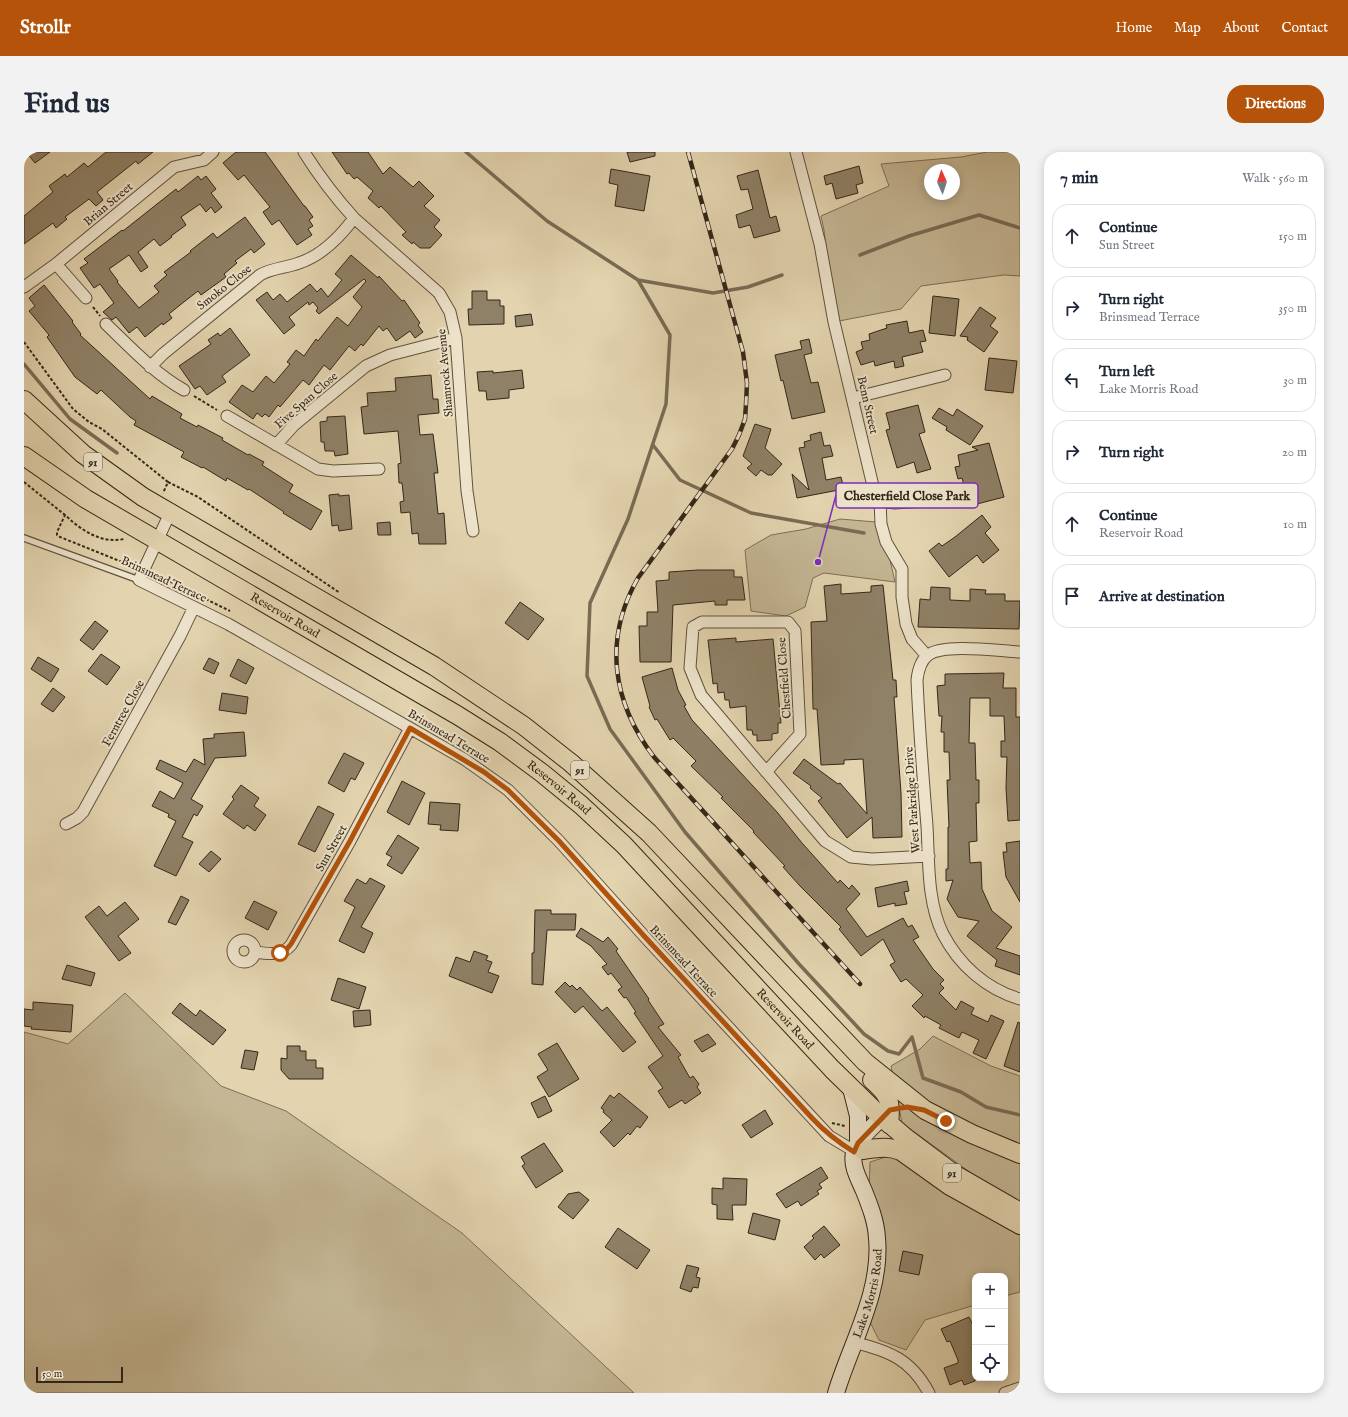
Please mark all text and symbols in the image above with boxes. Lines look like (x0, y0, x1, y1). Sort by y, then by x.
text: Strollr (20, 16, 71, 40)
text: Home (1116, 19, 1152, 37)
text: Map (1174, 19, 1201, 37)
text: About (1223, 19, 1259, 37)
text: Contact (1281, 19, 1328, 37)
button: Directions (1227, 85, 1324, 123)
text: Find us (24, 87, 110, 122)
north arrow (924, 164, 960, 200)
text: 7 min (1060, 168, 1098, 189)
text: Walk · 560 m (1242, 170, 1308, 187)
street label: Brian Street (81, 179, 136, 229)
text: Continue (1099, 218, 1157, 237)
icon: ahead (1061, 225, 1083, 247)
text: 150 m (1278, 228, 1307, 245)
text: Sun Street (1099, 237, 1154, 254)
street label: Smoko Close (194, 261, 255, 313)
text: Turn right (1099, 290, 1164, 309)
icon: right (1061, 297, 1083, 319)
text: 350 m (1278, 300, 1307, 317)
text: Brinsmead Terrace (1099, 309, 1200, 326)
street label: Shamrock Avenue (434, 328, 457, 418)
text: Turn left (1099, 362, 1155, 381)
street label: Five Span Close (272, 368, 342, 433)
icon: left (1061, 369, 1083, 391)
text: 30 m (1283, 372, 1307, 389)
street label: Benn Street (854, 375, 881, 435)
text: Lake Morris Road (1099, 381, 1198, 398)
icon: right (1061, 441, 1083, 463)
text: Turn right (1099, 443, 1164, 462)
text: 20 m (1282, 444, 1307, 461)
road number: 91 (84, 453, 102, 471)
callout: Chesterfield Close Park (836, 483, 978, 508)
text: Chesterfield Close Park (844, 488, 971, 505)
text: Continue (1099, 506, 1157, 525)
icon: ahead (1061, 513, 1083, 535)
text: 10 m (1283, 516, 1307, 533)
text: Reservoir Road (1099, 525, 1183, 542)
street label: Brinsmead Terrace (118, 553, 210, 606)
icon: arrive (1061, 585, 1083, 607)
text: Arrive at destination (1099, 587, 1225, 606)
street label: Reservoir Road (248, 589, 323, 642)
street label: Chestfield Close (774, 636, 795, 719)
street label: Ferntree Close (99, 677, 148, 749)
street label: Brinsmead Terrace (405, 706, 493, 767)
street label: West Parkridge Drive (901, 746, 924, 854)
street label: Reservoir Road (524, 758, 594, 819)
road number: 91 (571, 761, 589, 779)
street label: Sun Street (312, 822, 350, 874)
street label: Brinsmead Terrace (646, 922, 721, 1001)
route start (271, 944, 289, 962)
street label: Reservoir Road (753, 985, 817, 1053)
route end (937, 1112, 955, 1130)
road number: 91 (943, 1164, 961, 1182)
street label: Lake Morris Road (850, 1248, 886, 1340)
map controls (972, 1273, 1008, 1381)
button: + (972, 1273, 1008, 1309)
button: − (972, 1309, 1008, 1345)
button: locate (972, 1345, 1008, 1381)
scale bar (36, 1365, 123, 1384)
text: 50 m (42, 1367, 62, 1381)

